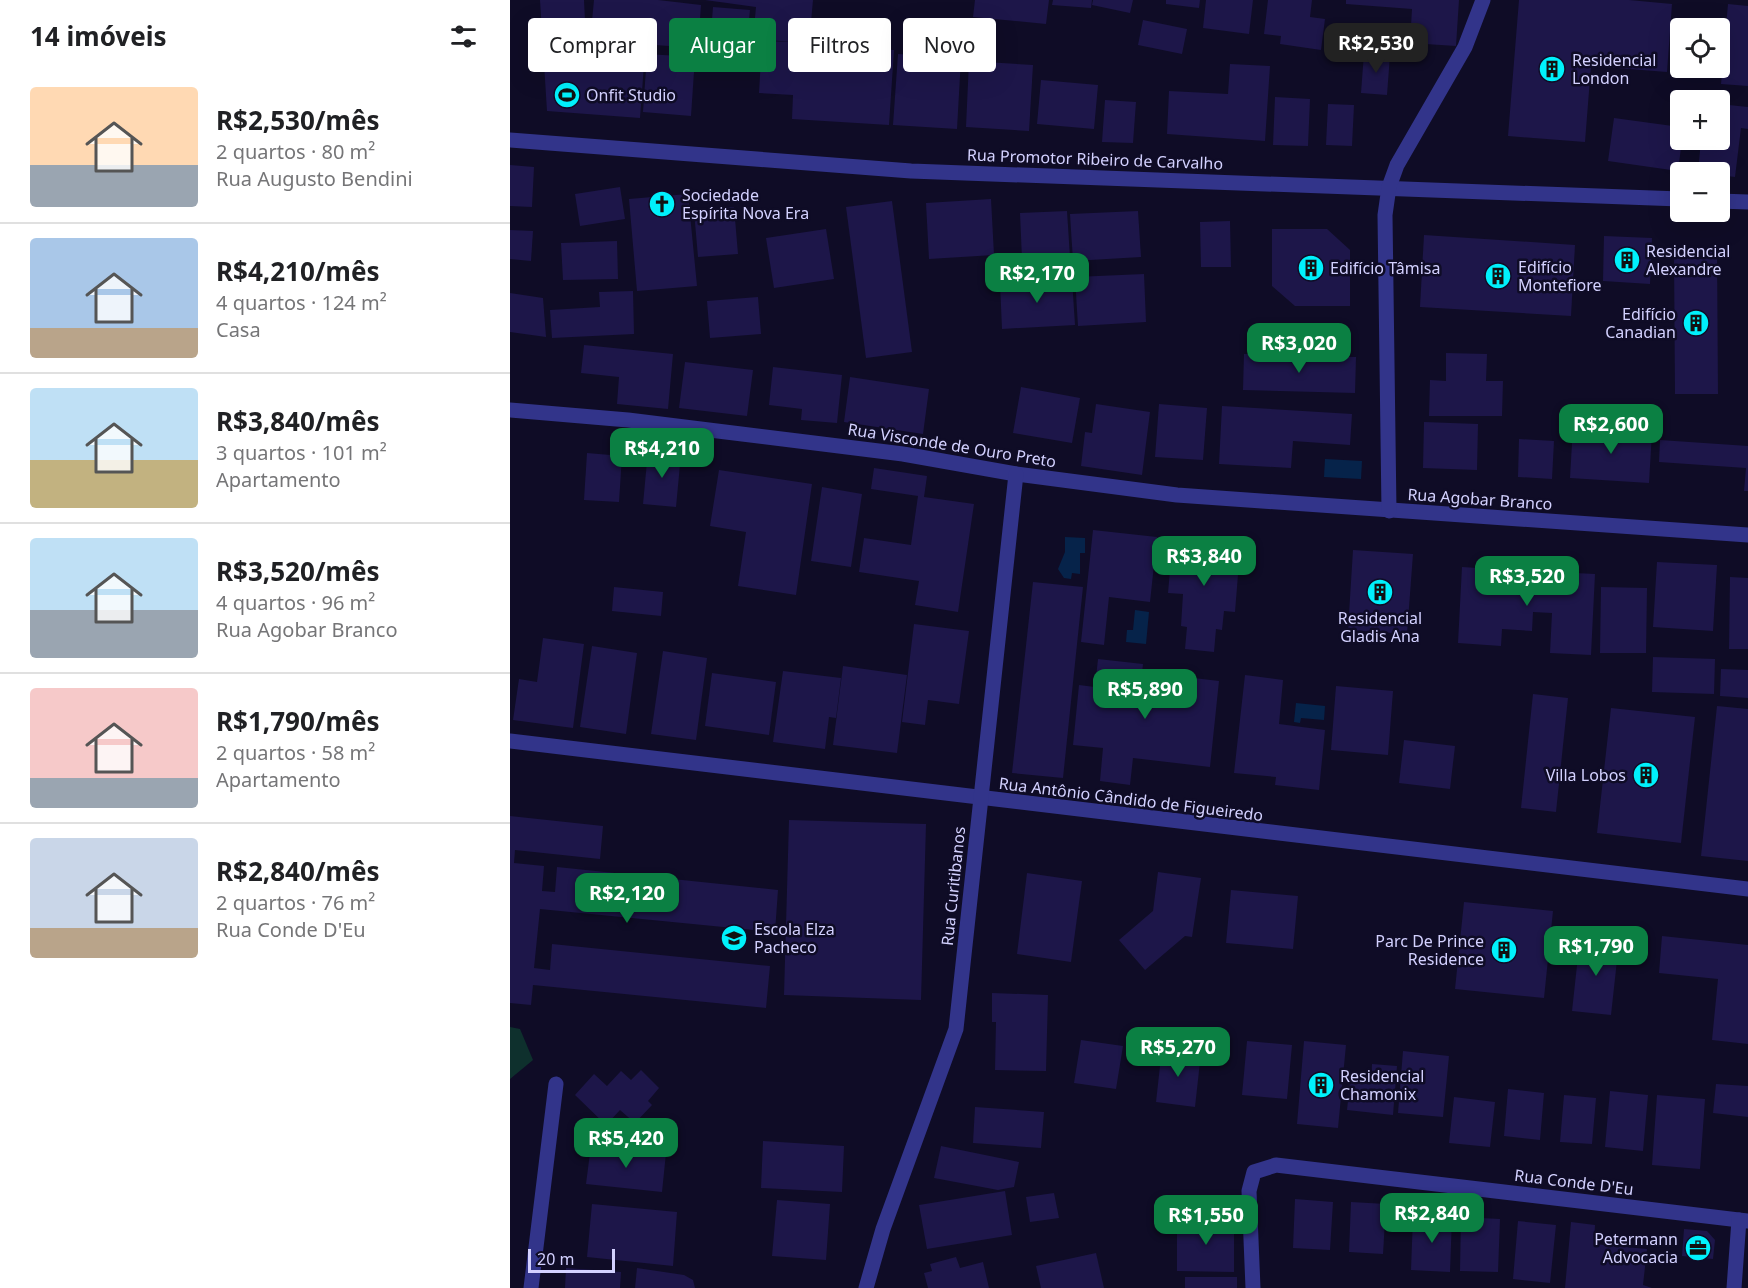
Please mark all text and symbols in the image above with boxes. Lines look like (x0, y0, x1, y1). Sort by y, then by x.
text: 14 imóveis (30, 18, 167, 54)
chip: Comprar (528, 18, 657, 72)
chip: Alugar (669, 18, 776, 72)
chip: Filtros (788, 18, 891, 72)
chip: Novo (903, 18, 996, 72)
map controls (1670, 18, 1730, 222)
button: locate (1670, 18, 1730, 78)
icon: filters (447, 20, 480, 53)
pin: R$2,530 (1321, 23, 1431, 74)
text: R$2,530 (1338, 29, 1414, 56)
place label: Residencial London (1572, 49, 1656, 89)
building icon: Residencial London (1537, 54, 1567, 84)
sports icon: Onfit Studio (552, 80, 582, 110)
place label: Onfit Studio (586, 84, 676, 106)
button: + (1670, 90, 1730, 150)
text: R$2,530/mês (216, 102, 380, 138)
icon: home (78, 111, 150, 183)
text: 2 quartos · 80 m² (216, 138, 375, 165)
street label: Rua Promotor Ribeiro de Carvalho (967, 144, 1223, 174)
button: − (1670, 162, 1730, 222)
text: Rua Augusto Bendini (216, 165, 413, 192)
place label: Sociedade Espírita Nova Era (682, 184, 809, 224)
church icon: Sociedade Espírita Nova Era (647, 189, 677, 219)
place label: Residencial Alexandre (1646, 240, 1730, 280)
building icon: Residencial Alexandre (1612, 245, 1642, 275)
text: R$4,210/mês (216, 253, 380, 289)
pin: R$2,170 (982, 253, 1092, 304)
building icon: Edifício Tâmisa (1296, 253, 1326, 283)
place label: Edifício Montefiore (1518, 256, 1602, 296)
place label: Edifício Tâmisa (1330, 257, 1440, 279)
text: R$2,170 (999, 259, 1075, 286)
building icon: Edifício Montefiore (1483, 261, 1513, 291)
icon: home (78, 262, 150, 334)
text: 4 quartos · 124 m² (216, 289, 387, 316)
place label: Edifício Canadian (1605, 303, 1676, 343)
building icon: Edifício Canadian (1681, 308, 1711, 338)
text: Casa (216, 316, 261, 343)
pin: R$3,020 (1244, 323, 1354, 374)
text: R$3,020 (1261, 329, 1337, 356)
text: R$3,840/mês (216, 403, 380, 439)
pin: R$2,600 (1556, 404, 1666, 455)
text: R$2,600 (1573, 410, 1649, 437)
icon: home (78, 412, 150, 484)
street label: Rua Visconde de Ouro Preto (846, 418, 1058, 472)
pin: R$4,210 (607, 428, 717, 479)
text: R$4,210 (624, 434, 700, 461)
text: 3 quartos · 101 m² (216, 439, 387, 466)
text: Apartamento (216, 466, 341, 493)
street label: Rua Agobar Branco (1407, 483, 1553, 515)
pin: R$3,840 (1149, 536, 1259, 587)
text: R$3,840 (1166, 542, 1242, 569)
text: R$3,520/mês (216, 553, 380, 589)
pin: R$3,520 (1472, 556, 1582, 607)
icon: home (78, 562, 150, 634)
text: R$3,520 (1489, 562, 1565, 589)
building icon: Residencial Gladis Ana (1365, 577, 1395, 607)
text: 4 quartos · 96 m² (216, 589, 375, 616)
place label: Residencial Gladis Ana (1338, 607, 1422, 647)
text: Rua Agobar Branco (216, 616, 398, 643)
pin: R$5,890 (1090, 669, 1200, 720)
text: R$5,890 (1107, 675, 1183, 702)
text: R$1,790/mês (216, 703, 380, 739)
icon: home (78, 712, 150, 784)
text: 2 quartos · 58 m² (216, 739, 375, 766)
building icon: Villa Lobos (1631, 760, 1661, 790)
place label: Villa Lobos (1546, 764, 1626, 786)
text: Apartamento (216, 766, 341, 793)
street label: Rua Antônio Cândido de Figueiredo (998, 772, 1264, 826)
street label: Rua Curitibanos (936, 825, 970, 947)
text: R$2,840/mês (216, 853, 380, 889)
icon: home (78, 862, 150, 934)
pin: R$2,120 (572, 873, 682, 924)
text: R$2,120 (589, 879, 665, 906)
text: 2 quartos · 76 m² (216, 889, 375, 916)
text: Rua Conde D'Eu (216, 916, 366, 943)
place label: Escola Elza Pacheco (754, 918, 835, 958)
school or university icon: Escola Elza Pacheco (719, 923, 749, 953)
pin: R$1,790 (1541, 926, 1651, 977)
place label: Parc De Prince Residence (1375, 930, 1484, 970)
text: R$1,790 (1558, 932, 1634, 959)
building icon: Parc De Prince Residence (1489, 935, 1519, 965)
pin: R$5,270 (1123, 1027, 1233, 1078)
text: R$5,270 (1140, 1033, 1216, 1060)
place label: Residencial Chamonix (1340, 1065, 1424, 1105)
building icon: Residencial Chamonix (1306, 1070, 1336, 1100)
pin: R$5,420 (571, 1118, 681, 1169)
text: R$5,420 (588, 1124, 664, 1151)
street label: Rua Conde D'Eu (1513, 1164, 1635, 1200)
pin: R$2,840 (1377, 1193, 1487, 1244)
pin: R$1,550 (1151, 1195, 1261, 1246)
text: R$2,840 (1394, 1199, 1470, 1226)
text: R$1,550 (1168, 1201, 1244, 1228)
place label: Petermann Advocacia (1594, 1228, 1678, 1268)
office icon: Petermann Advocacia (1683, 1233, 1713, 1263)
scale bar (528, 1246, 615, 1274)
text: 20 m (537, 1248, 574, 1270)

